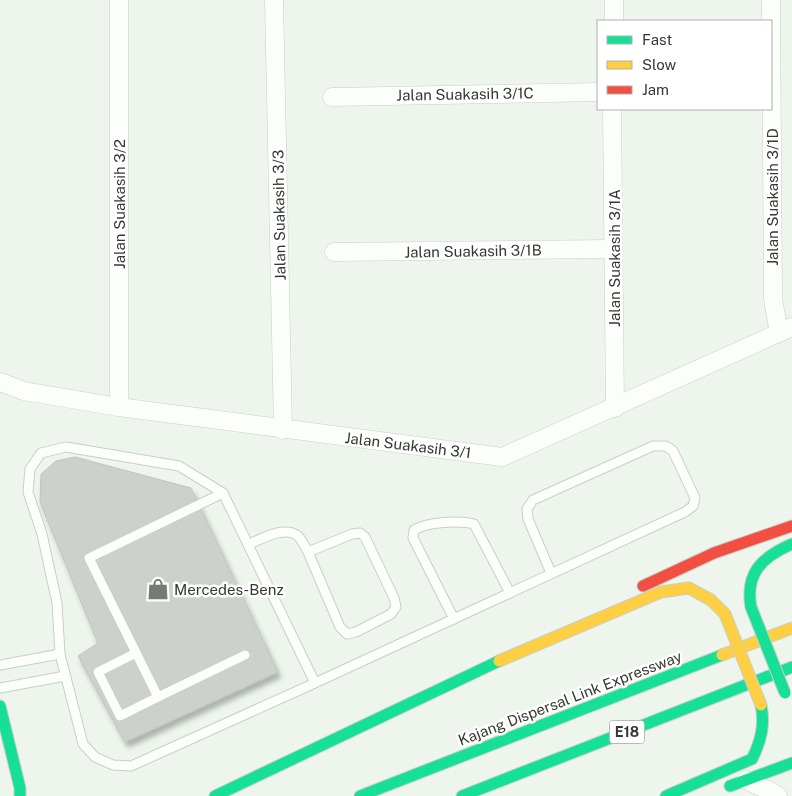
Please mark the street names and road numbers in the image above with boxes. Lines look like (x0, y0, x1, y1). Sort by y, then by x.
street label: Jalan Suakasih 3/1C (396, 84, 534, 104)
street label: Jalan Suakasih 3/1D (764, 128, 781, 266)
street label: Jalan Suakasih 3/2 (111, 139, 128, 269)
street label: Jalan Suakasih 3/3 (269, 150, 289, 280)
street label: Jalan Suakasih 3/1A (606, 189, 623, 327)
street label: Jalan Suakasih 3/1B (404, 241, 542, 261)
street label: Jalan Suakasih 3/1 (344, 429, 472, 461)
street label: Kajang Dispersal Link Expressway (456, 647, 684, 749)
road number: E18 (610, 720, 644, 744)

